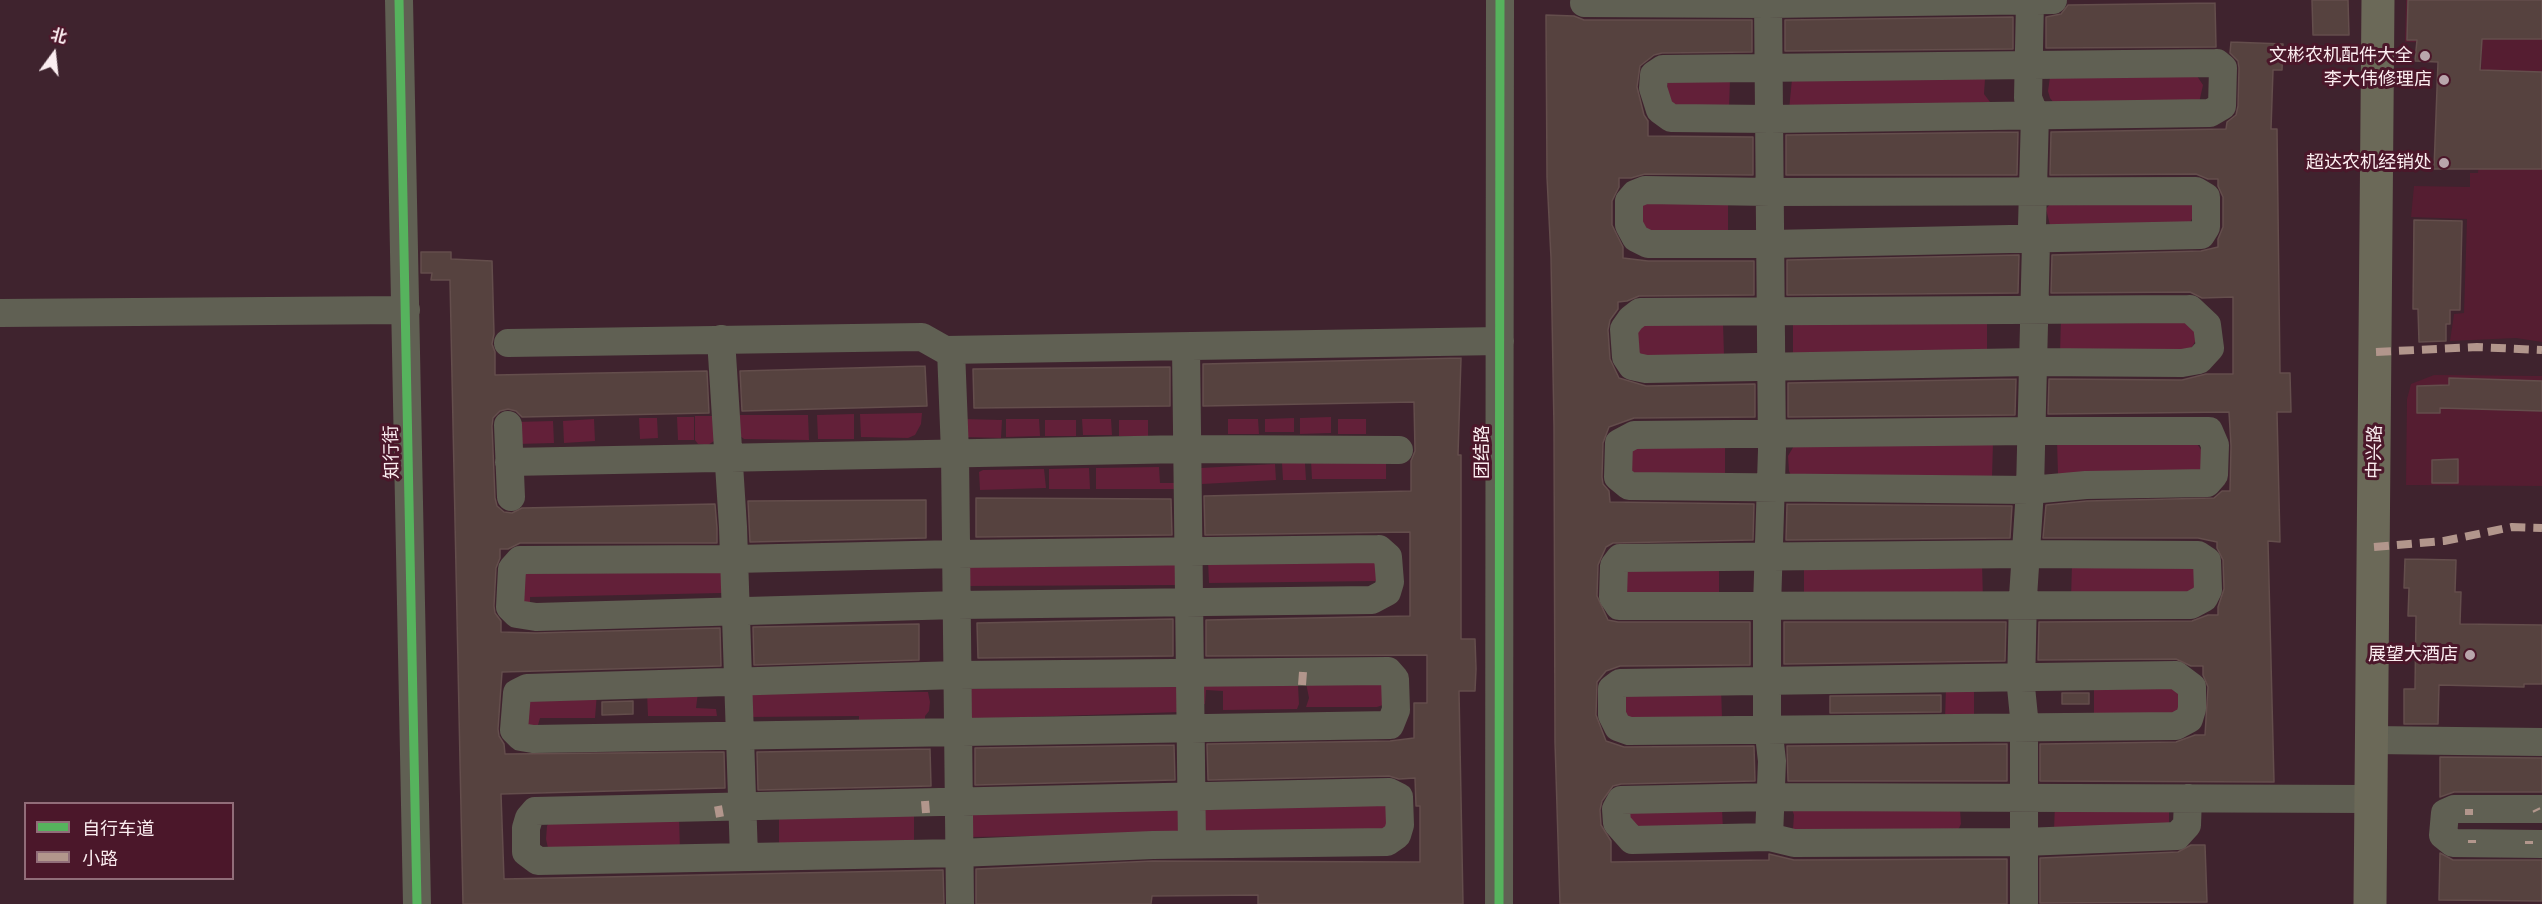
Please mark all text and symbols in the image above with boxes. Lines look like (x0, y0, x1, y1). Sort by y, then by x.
north arrow (24, 24, 84, 84)
text: 北 (49, 25, 69, 47)
place label: 文彬农机配件大全 (2269, 45, 2413, 67)
marker: 文彬农机配件大全 (2418, 49, 2432, 63)
place label: 李大伟修理店 (2324, 69, 2432, 91)
marker: 李大伟修理店 (2437, 73, 2451, 87)
place label: 超达农机经销处 (2306, 152, 2432, 174)
marker: 超达农机经销处 (2437, 156, 2451, 170)
street label: 知行街 (381, 425, 403, 479)
street label: 团结路 (1472, 425, 1494, 479)
street label: 中兴路 (2364, 425, 2386, 479)
place label: 展望大酒店 (2368, 644, 2458, 666)
marker: 展望大酒店 (2463, 648, 2477, 662)
legend (24, 802, 234, 880)
text: 自行车道 (82, 818, 154, 839)
text: 小路 (82, 848, 118, 869)

